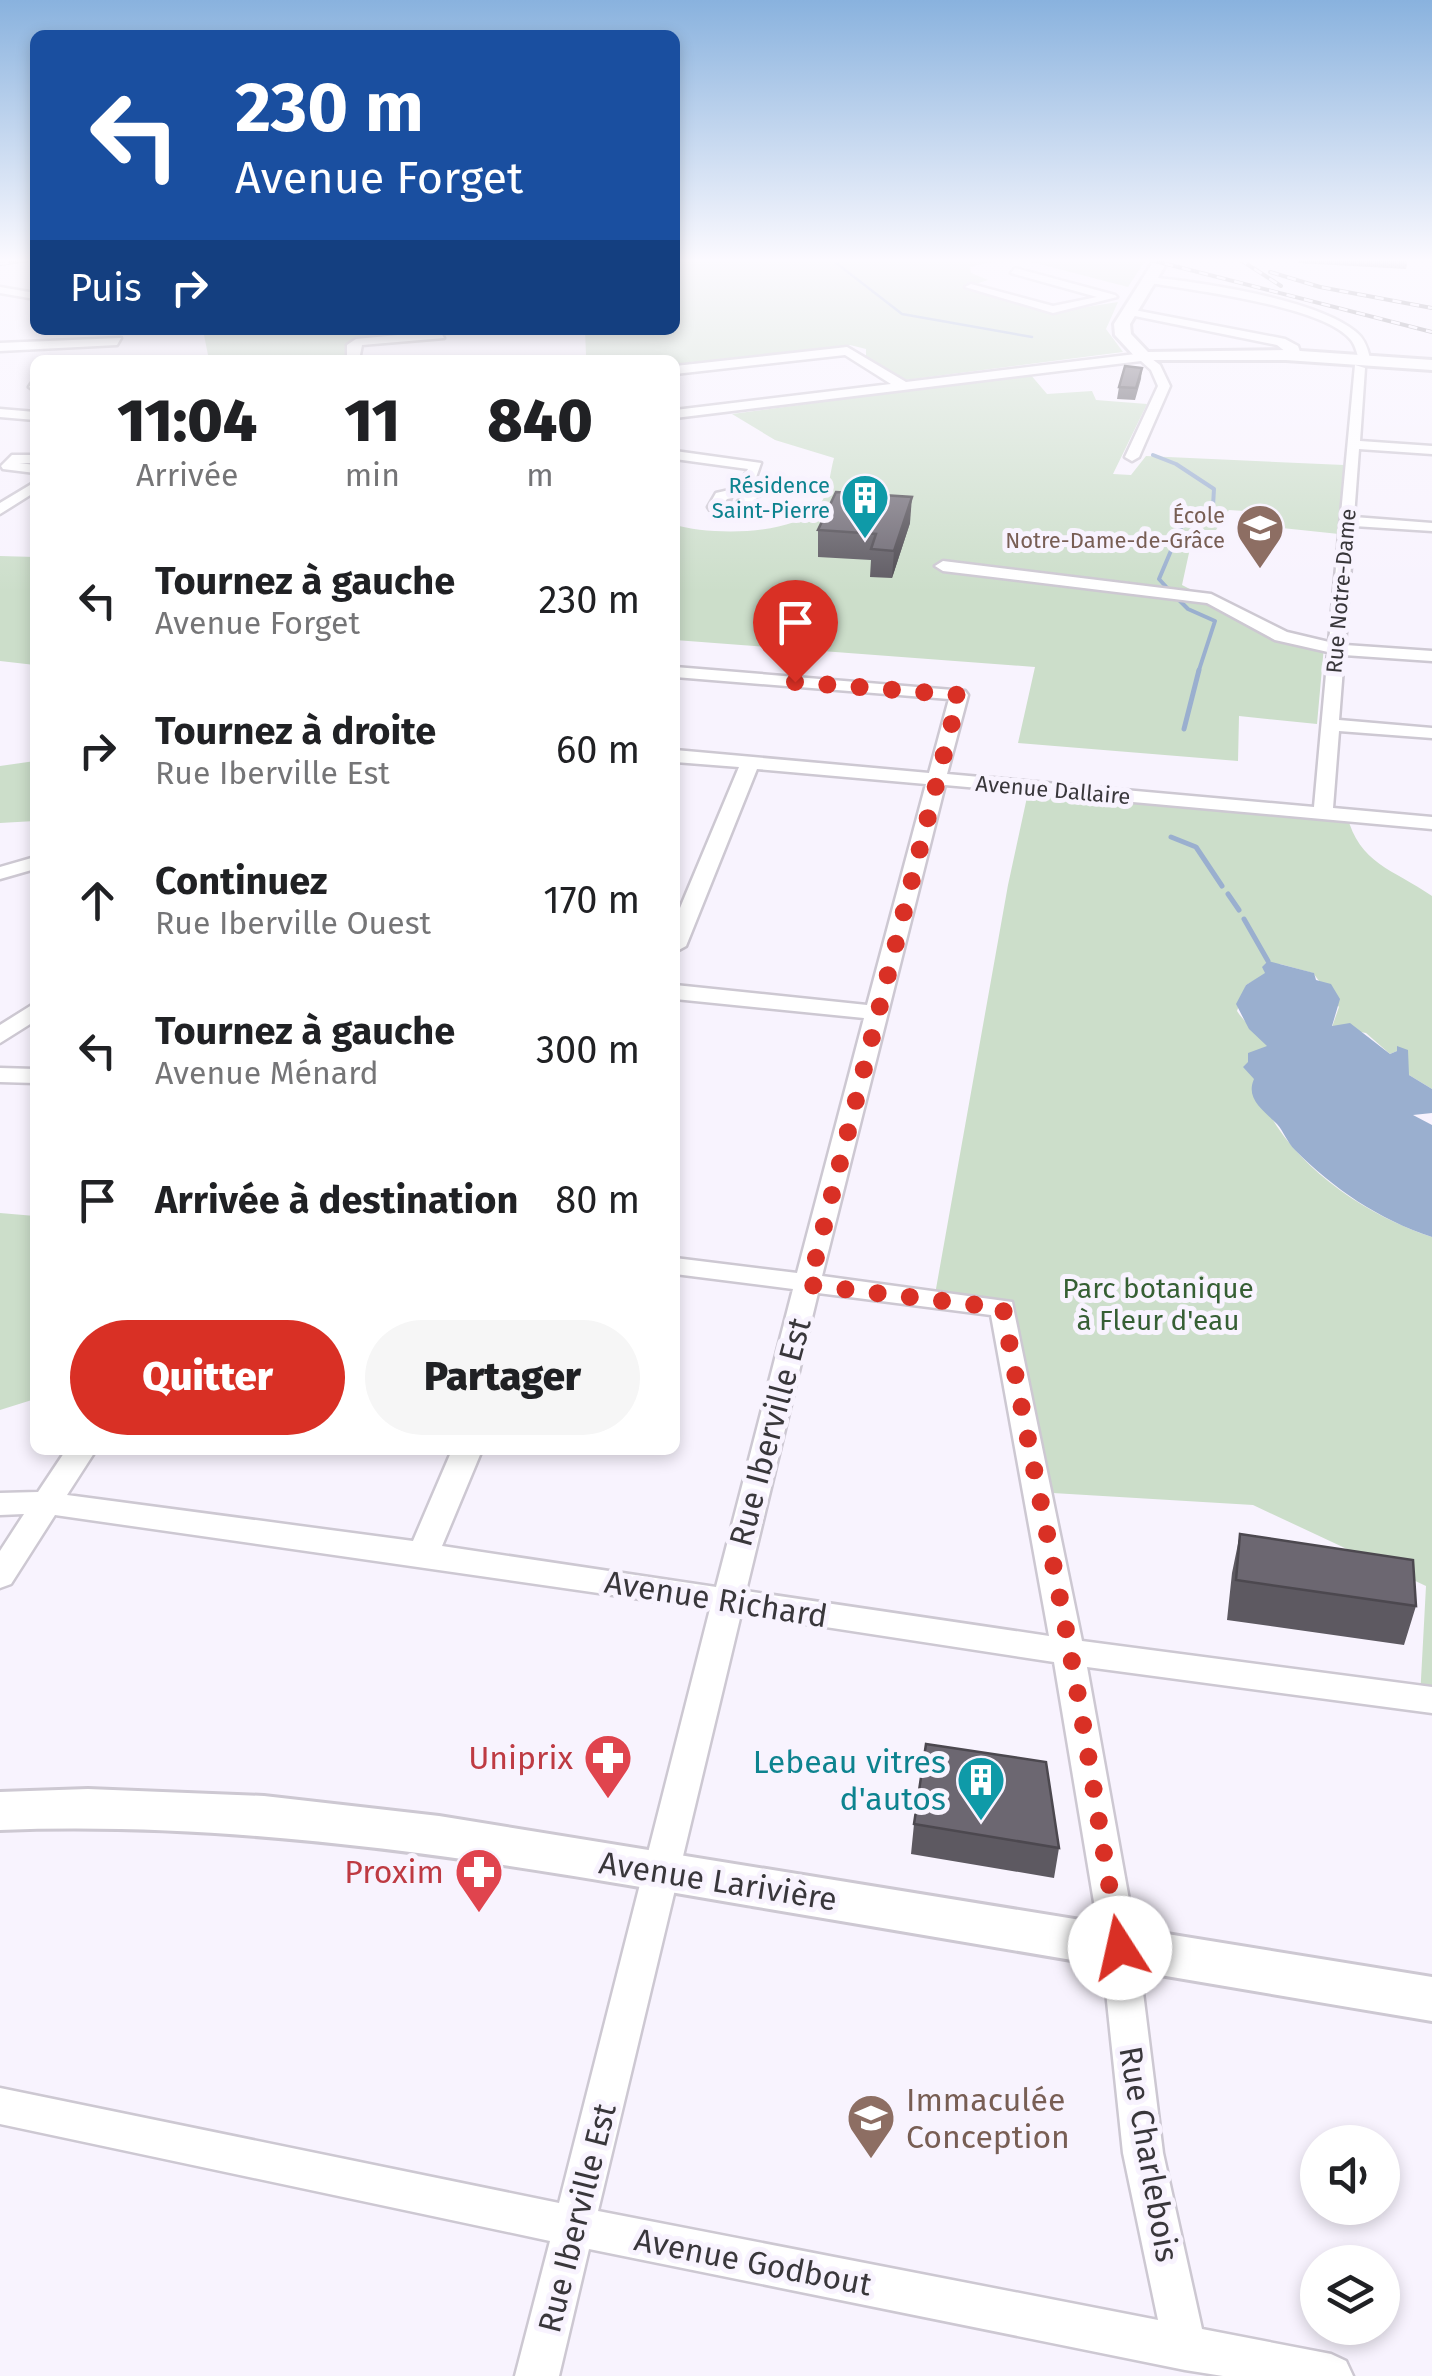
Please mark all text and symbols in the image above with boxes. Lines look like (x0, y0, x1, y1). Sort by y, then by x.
text: 230 m (235, 66, 424, 150)
icon: left (70, 70, 200, 200)
text: Avenue Forget (235, 151, 523, 205)
icon: right (162, 260, 217, 315)
text: Puis (70, 265, 142, 311)
text: 11:04 (117, 385, 257, 457)
text: 11 (344, 385, 400, 457)
text: 840 (487, 385, 593, 457)
text: Arrivée (136, 456, 239, 494)
text: min (345, 456, 400, 494)
text: m (526, 456, 554, 494)
place label: Résidence Saint-Pierre (712, 472, 830, 524)
building icon: Résidence Saint-Pierre (839, 472, 891, 540)
place label: École Notre-Dame-de-Grâce (1005, 502, 1225, 554)
school or university icon: École Notre-Dame-de-Grâce (1234, 502, 1286, 570)
street label: Rue Notre-Dame (1320, 508, 1362, 674)
text: Tournez à gauche (155, 558, 455, 604)
icon: left (70, 573, 125, 628)
text: 230 m (539, 577, 640, 623)
pin (753, 580, 838, 683)
icon: arrive (768, 595, 823, 650)
text: Avenue Forget (155, 604, 360, 642)
text: Tournez à droite (155, 708, 436, 754)
icon: right (70, 723, 125, 778)
text: 60 m (556, 727, 640, 773)
text: Rue Iberville Est (155, 754, 390, 792)
street label: Avenue Dallaire (974, 770, 1132, 810)
text: Continuez (155, 858, 327, 904)
icon: ahead (70, 873, 125, 928)
text: 170 m (543, 877, 640, 923)
text: Rue Iberville Ouest (155, 904, 431, 942)
text: Tournez à gauche (155, 1008, 455, 1054)
icon: left (70, 1023, 125, 1078)
text: 300 m (536, 1027, 640, 1073)
text: Avenue Ménard (155, 1054, 379, 1092)
icon: arrive (70, 1173, 125, 1228)
text: Arrivée à destination (155, 1177, 518, 1223)
text: 80 m (555, 1177, 640, 1223)
park label: Parc botanique à Fleur d'eau (1062, 1272, 1254, 1337)
street label: Rue Iberville Est (721, 1313, 819, 1550)
button: Quitter (70, 1320, 345, 1435)
button: Partager (365, 1320, 640, 1435)
street label: Avenue Richard (602, 1563, 830, 1635)
pharmacy icon: Uniprix (582, 1732, 634, 1800)
place label: Uniprix (468, 1739, 573, 1777)
place label: Lebeau vitres d'autos (753, 1743, 946, 1818)
building icon: Lebeau vitres d'autos (955, 1754, 1007, 1822)
street label: Avenue Larivière (596, 1843, 840, 1919)
pharmacy icon: Proxim (453, 1846, 505, 1914)
place label: Proxim (344, 1853, 444, 1891)
position arrow (1068, 1896, 1172, 2000)
street label: Rue Charlebois (1111, 2043, 1187, 2265)
place label: Immaculée Conception (906, 2081, 1070, 2156)
school or university icon: Immaculée Conception (845, 2092, 897, 2160)
street label: Rue Iberville Est (530, 2099, 624, 2337)
map controls (1300, 2125, 1400, 2345)
button: sound (1300, 2125, 1400, 2225)
street label: Avenue Godbout (631, 2220, 875, 2304)
button: layers (1300, 2245, 1400, 2345)

